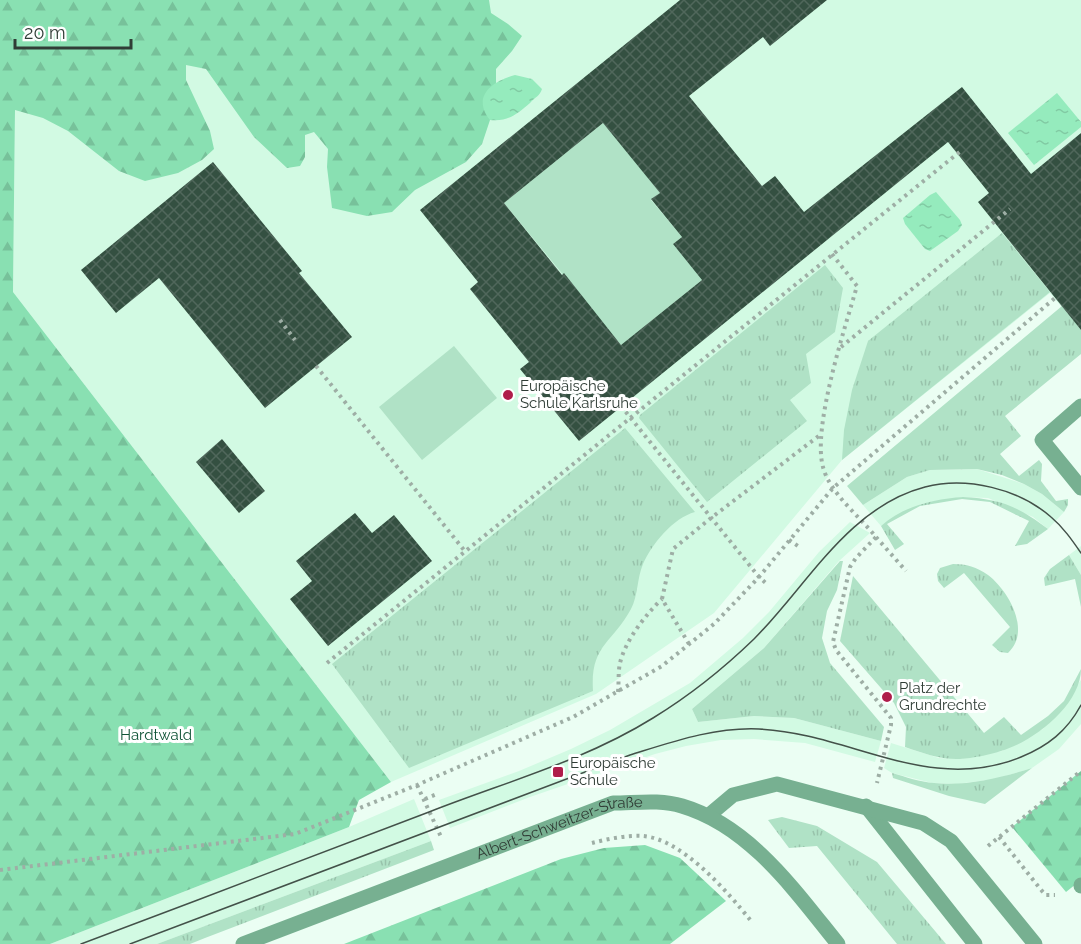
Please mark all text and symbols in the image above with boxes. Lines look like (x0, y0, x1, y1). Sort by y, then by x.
scale bar (15, 12, 130, 50)
text: 20 m (24, 22, 66, 43)
place label: Europäische Schule Karlsruhe (520, 377, 638, 412)
marker: Europäische Schule Karlsruhe (501, 388, 515, 402)
place label: Platz der Grundrechte (899, 679, 987, 714)
marker: Platz der Grundrechte (880, 690, 894, 704)
park label: Hardtwald (120, 726, 192, 744)
place label: Europäische Schule (570, 754, 656, 789)
marker: Europäische Schule (551, 765, 565, 779)
street label: Albert-Schweitzer-Straße (474, 793, 643, 863)

